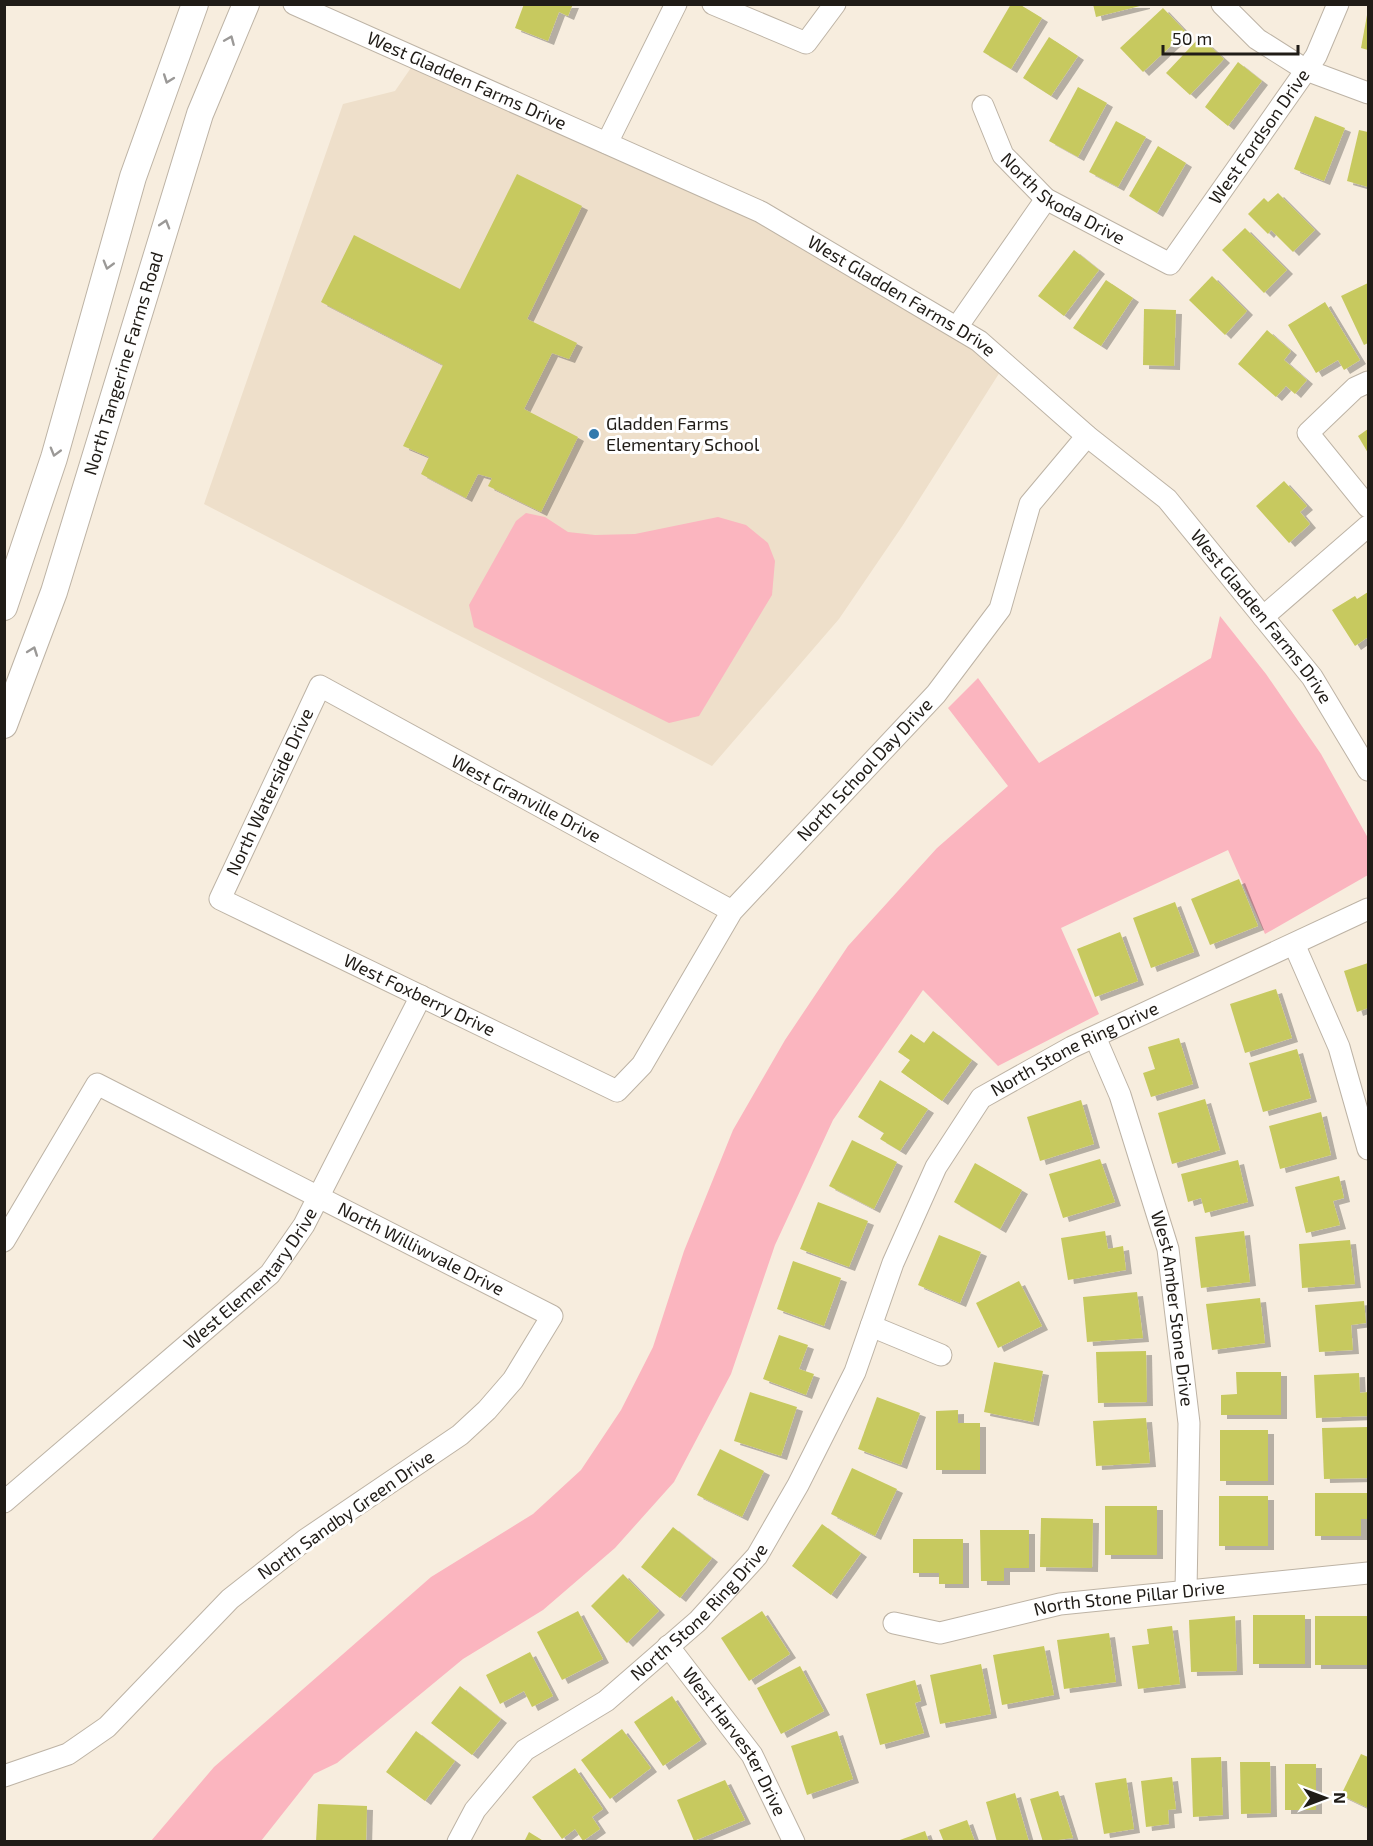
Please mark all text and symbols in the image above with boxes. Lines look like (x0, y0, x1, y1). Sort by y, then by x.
scale bar (1163, 18, 1298, 56)
street label: West Gladden Farms Drive (364, 26, 570, 134)
text: 50 m (1172, 27, 1212, 49)
one-way arrow (223, 36, 235, 47)
street label: West Fordson Drive (1204, 64, 1314, 208)
one-way arrow (162, 73, 175, 84)
street label: North Skoda Drive (997, 147, 1129, 248)
one-way arrow (158, 219, 170, 230)
street label: West Gladden Farms Drive (804, 230, 1001, 361)
street label: North Tangerine Farms Road (78, 249, 167, 478)
one-way arrow (103, 259, 115, 270)
place label: Gladden Farms Elementary School (606, 412, 760, 455)
marker: Gladden Farms Elementary School (587, 427, 601, 441)
one-way arrow (50, 446, 62, 457)
street label: West Gladden Farms Drive (1186, 525, 1337, 707)
one-way arrow (25, 646, 38, 657)
street label: North School Day Drive (792, 693, 936, 845)
street label: North Waterside Drive (221, 704, 318, 879)
street label: West Granville Drive (448, 749, 605, 847)
street label: West Foxberry Drive (340, 948, 499, 1040)
street label: North Stone Ring Drive (986, 996, 1162, 1100)
street label: North Williwvale Drive (334, 1197, 508, 1300)
street label: West Elementary Drive (179, 1204, 321, 1353)
street label: West Amber Stone Drive (1147, 1208, 1199, 1407)
street label: North Sandby Green Drive (253, 1445, 438, 1584)
street label: North Stone Ring Drive (625, 1540, 772, 1685)
street label: North Stone Pillar Drive (1031, 1575, 1226, 1620)
street label: West Harvester Drive (678, 1662, 792, 1819)
north arrow (1295, 1768, 1355, 1828)
text: N (1331, 1792, 1350, 1804)

